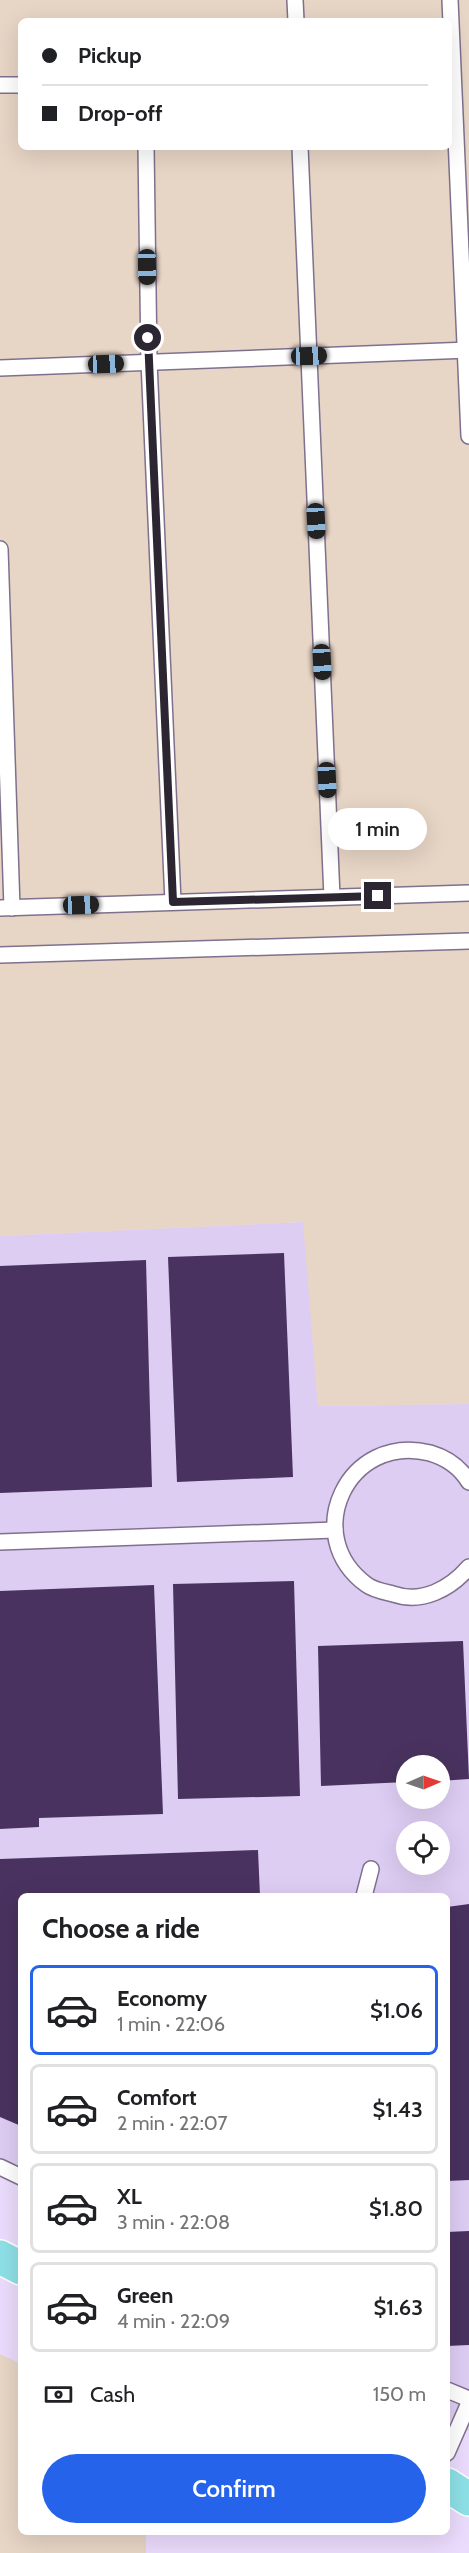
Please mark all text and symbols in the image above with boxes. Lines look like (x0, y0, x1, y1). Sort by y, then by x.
text: Pickup (78, 42, 142, 69)
text: Drop-off (78, 100, 162, 127)
car (138, 249, 156, 285)
route start (134, 324, 161, 351)
car (291, 346, 327, 366)
car (88, 354, 124, 374)
car (306, 503, 326, 539)
car (312, 644, 332, 680)
car (317, 762, 337, 798)
callout: 1 min (328, 809, 428, 851)
text: 1 min (355, 817, 400, 841)
route end (364, 882, 391, 909)
car (63, 895, 99, 915)
north arrow (396, 1755, 450, 1809)
map controls (396, 1755, 450, 1875)
button: locate (396, 1821, 450, 1875)
text: Choose a ride (42, 1912, 200, 1945)
icon: car (45, 1983, 99, 2037)
text: Economy (117, 1985, 207, 2012)
text: $1.06 (370, 1997, 423, 2024)
text: 1 min · 22:06 (117, 2012, 225, 2036)
icon: car (45, 2082, 99, 2136)
text: Comfort (117, 2084, 196, 2111)
text: $1.43 (372, 2096, 423, 2123)
text: 2 min · 22:07 (117, 2111, 228, 2135)
icon: car (45, 2181, 99, 2235)
text: XL (117, 2183, 142, 2210)
text: $1.80 (369, 2195, 423, 2222)
text: 3 min · 22:08 (117, 2210, 230, 2234)
icon: car (45, 2280, 99, 2334)
text: Green (117, 2282, 173, 2309)
text: $1.63 (373, 2294, 423, 2321)
text: 4 min · 22:09 (117, 2309, 230, 2333)
icon: cash (42, 2378, 75, 2411)
text: Cash (90, 2381, 135, 2408)
text: 150 m (373, 2382, 426, 2406)
button: Confirm (42, 2454, 426, 2523)

